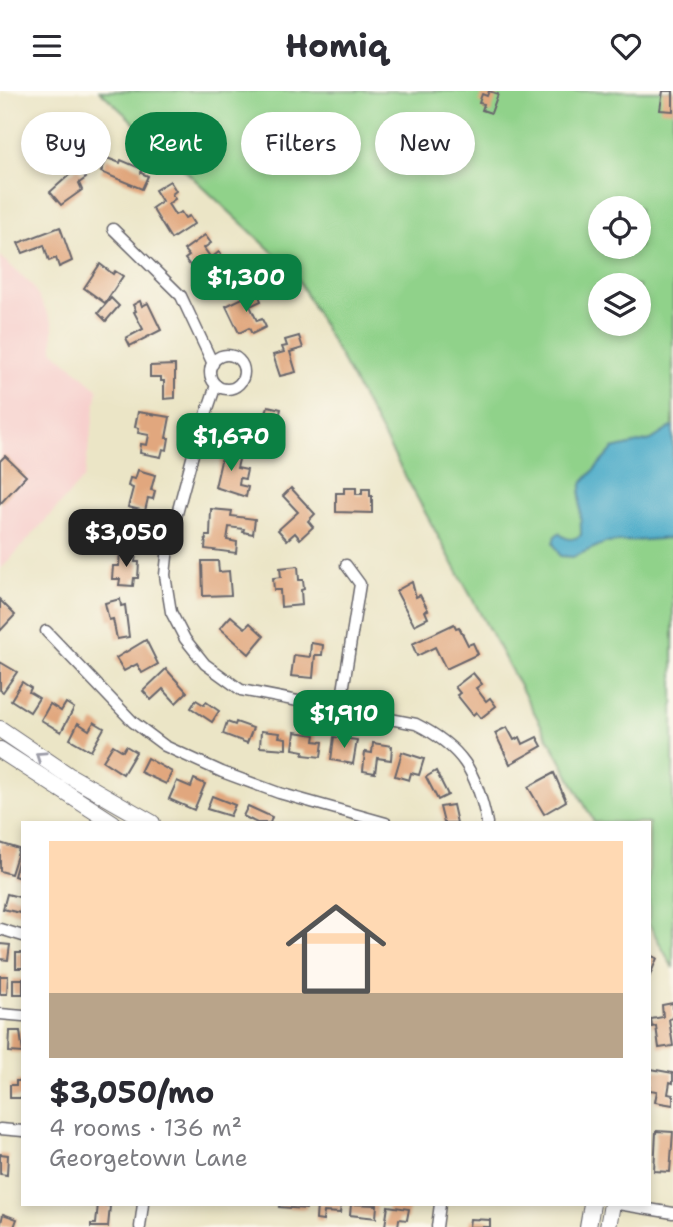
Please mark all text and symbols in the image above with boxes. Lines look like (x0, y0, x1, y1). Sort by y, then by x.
text: Homiq (285, 24, 388, 67)
icon: menu (28, 27, 66, 65)
icon: heart (607, 27, 645, 65)
chip: Buy (21, 112, 111, 175)
chip: Rent (125, 112, 227, 175)
chip: Filters (241, 112, 361, 175)
chip: New (375, 112, 475, 175)
map controls (588, 196, 651, 336)
button: locate (588, 196, 651, 259)
pin: $1,300 (189, 255, 303, 314)
text: $1,300 (207, 262, 285, 292)
button: layers (588, 273, 651, 336)
pin: $1,670 (174, 413, 288, 473)
text: $1,670 (192, 421, 270, 451)
pin: $3,050 (69, 510, 183, 569)
text: $3,050 (84, 517, 168, 547)
pin: $1,910 (287, 691, 401, 750)
text: $1,910 (309, 698, 379, 728)
one-way arrow (35, 752, 48, 764)
icon: home (273, 886, 399, 1012)
text: $3,050/mo (49, 1072, 214, 1113)
text: 4 rooms · 136 m² (49, 1113, 242, 1143)
text: Georgetown Lane (49, 1143, 248, 1173)

